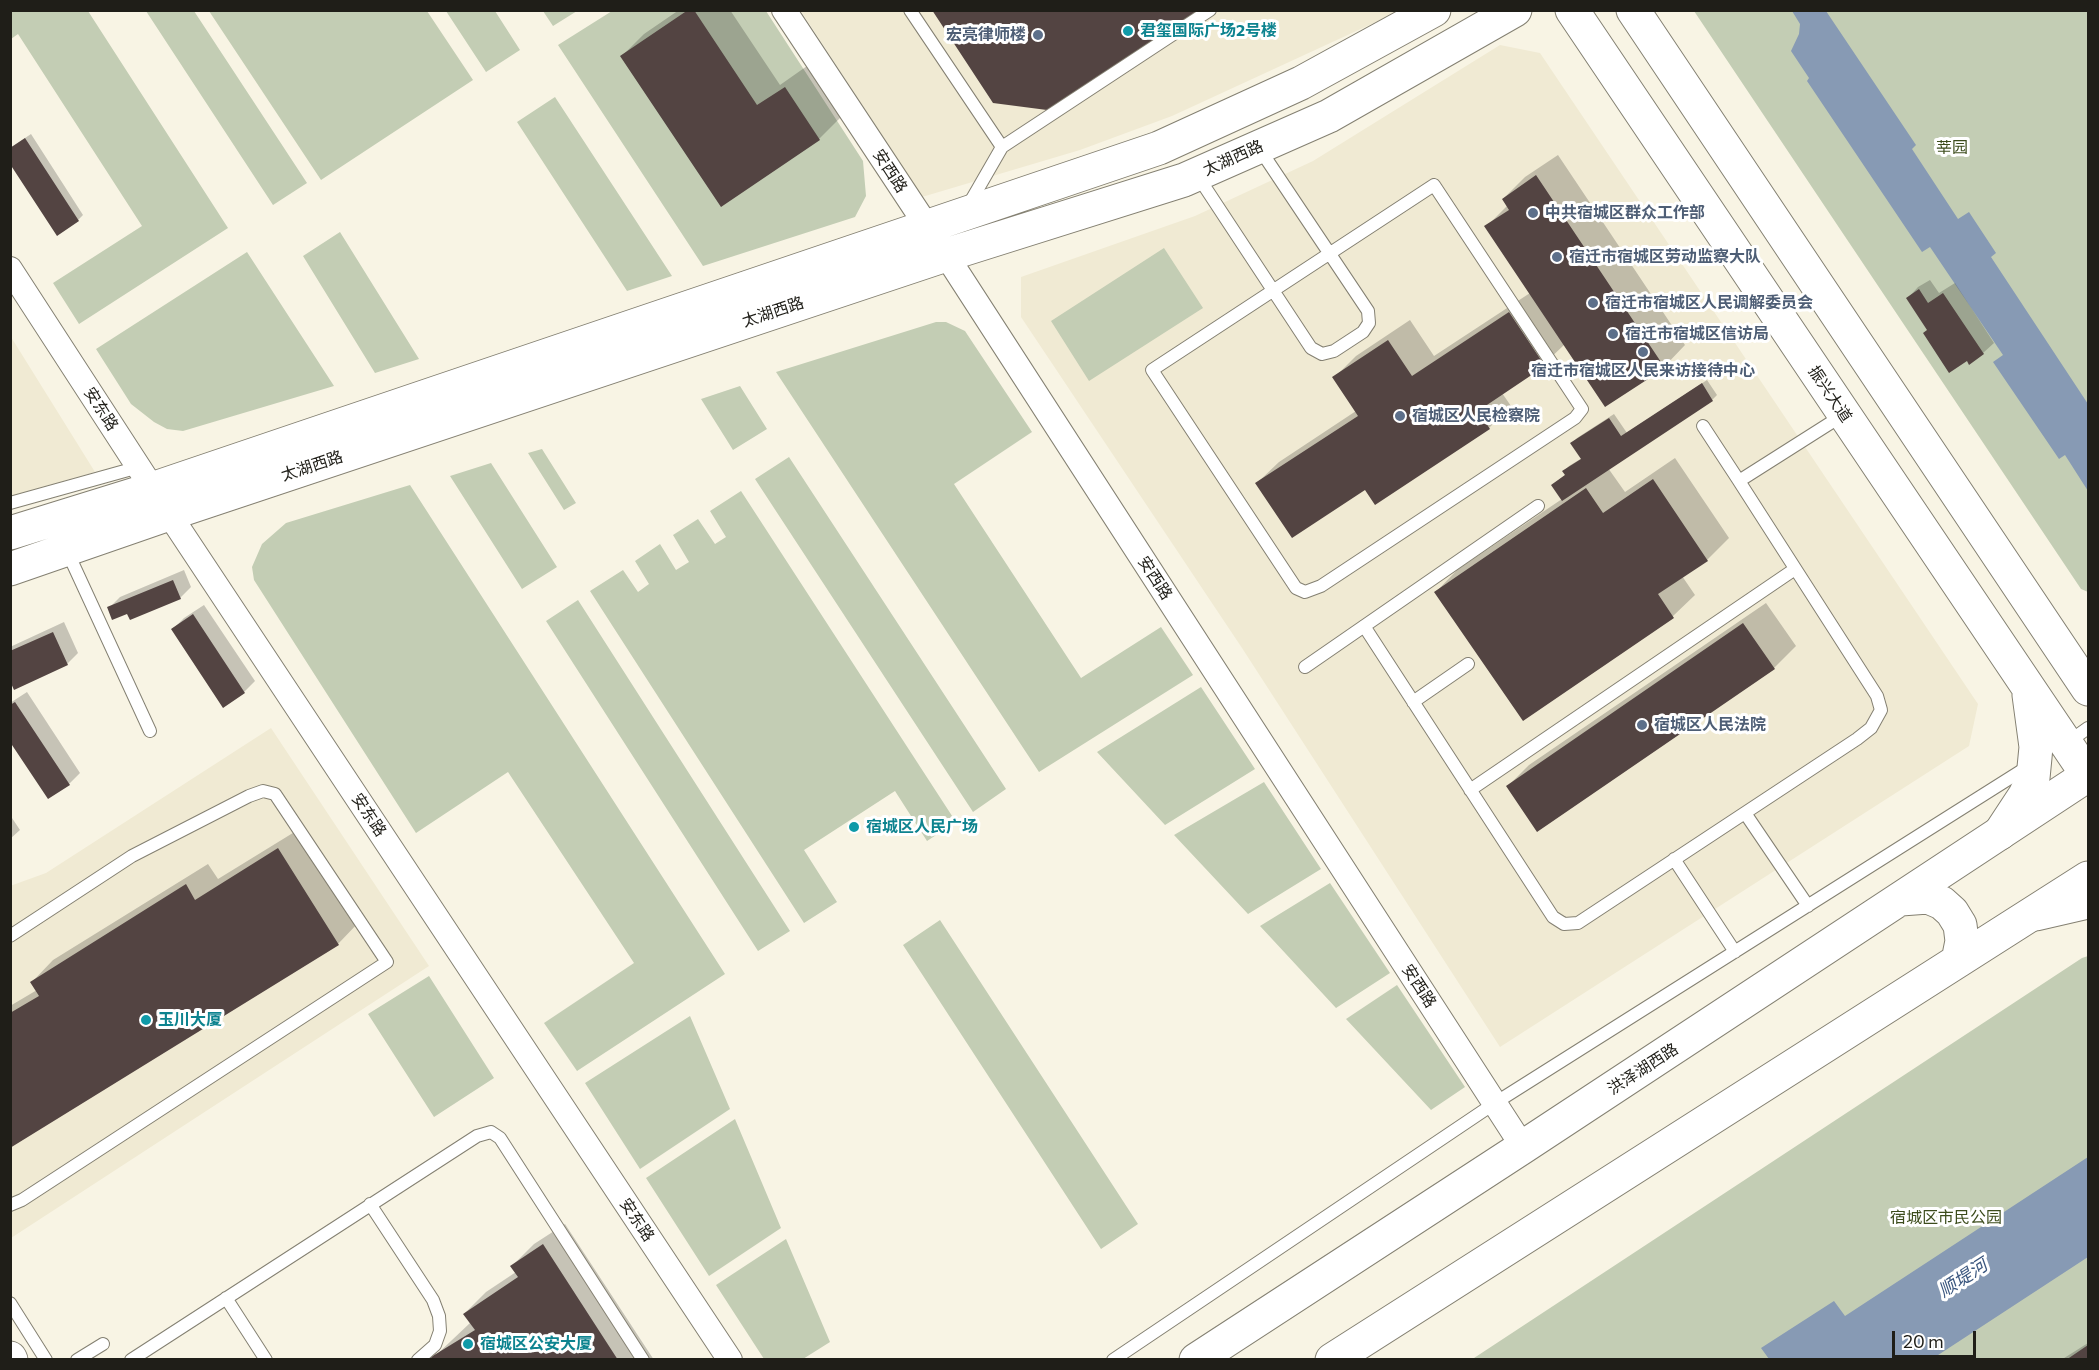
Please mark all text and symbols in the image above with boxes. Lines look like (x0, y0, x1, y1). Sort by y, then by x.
place label: 君玺国际广场2号楼 (1140, 21, 1277, 41)
marker: 君玺国际广场2号楼 (1121, 24, 1135, 38)
place label: 宏亮律师楼 (946, 25, 1026, 45)
marker: 宏亮律师楼 (1031, 28, 1045, 42)
street label: 太湖西路 (1200, 136, 1266, 180)
park label: 莘园 (1936, 138, 1968, 158)
street label: 安西路 (869, 146, 911, 196)
place label: 中共宿城区群众工作部 (1545, 203, 1705, 223)
marker: 中共宿城区群众工作部 (1526, 206, 1540, 220)
place label: 宿迁市宿城区劳动监察大队 (1569, 247, 1761, 267)
marker: 宿迁市宿城区劳动监察大队 (1550, 250, 1564, 264)
street label: 太湖西路 (740, 293, 806, 331)
place label: 宿迁市宿城区人民调解委员会 (1605, 293, 1813, 313)
marker: 宿迁市宿城区人民调解委员会 (1586, 296, 1600, 310)
place label: 宿迁市宿城区信访局 (1625, 324, 1769, 344)
marker: 宿迁市宿城区信访局 (1606, 327, 1620, 341)
marker: 宿迁市宿城区人民来访接待中心 (1636, 345, 1650, 359)
place label: 宿迁市宿城区人民来访接待中心 (1531, 361, 1755, 381)
street label: 振兴大道 (1804, 362, 1856, 426)
street label: 安东路 (80, 384, 122, 434)
place label: 宿城区人民检察院 (1412, 406, 1540, 426)
marker: 宿城区人民检察院 (1393, 409, 1407, 423)
street label: 太湖西路 (279, 447, 345, 485)
street label: 安西路 (1134, 553, 1176, 603)
place label: 宿城区人民法院 (1654, 715, 1766, 735)
marker: 宿城区人民法院 (1635, 718, 1649, 732)
street label: 安东路 (348, 790, 390, 840)
place label: 宿城区人民广场 (866, 817, 978, 837)
marker: 宿城区人民广场 (847, 820, 861, 834)
street label: 安西路 (1398, 961, 1440, 1011)
place label: 玉川大厦 (158, 1010, 222, 1030)
marker: 玉川大厦 (139, 1013, 153, 1027)
street label: 洪泽湖西路 (1604, 1039, 1682, 1099)
street label: 安东路 (616, 1195, 658, 1245)
park label: 宿城区市民公园 (1890, 1208, 2002, 1228)
water label: 顺堤河 (1934, 1254, 1992, 1302)
scale bar (1895, 1319, 1979, 1357)
text: 20 m (1903, 1330, 1944, 1352)
place label: 宿城区公安大厦 (480, 1334, 592, 1354)
marker: 宿城区公安大厦 (461, 1337, 475, 1351)

